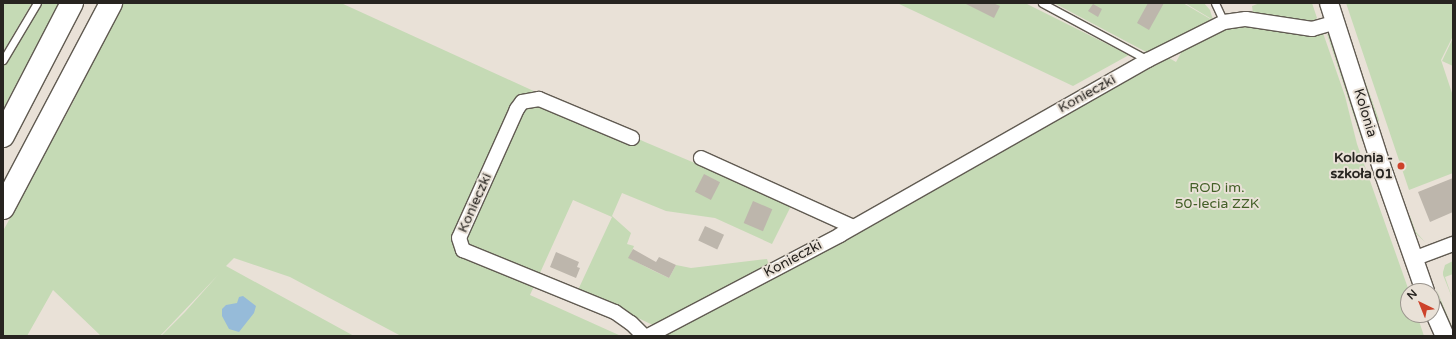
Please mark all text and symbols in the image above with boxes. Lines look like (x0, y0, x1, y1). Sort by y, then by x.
street label: Konieczki (1055, 71, 1119, 117)
street label: Kolonia (1350, 87, 1380, 139)
place label: Kolonia - szkoła 01 (1331, 150, 1393, 182)
marker: Kolonia - szkoła 01 (1396, 161, 1406, 171)
street label: Konieczki (454, 171, 496, 235)
park label: ROD im. 50-lecia ZZK (1175, 180, 1259, 212)
street label: Konieczki (761, 237, 825, 281)
north arrow (1400, 283, 1440, 323)
text: N (1404, 287, 1420, 302)

